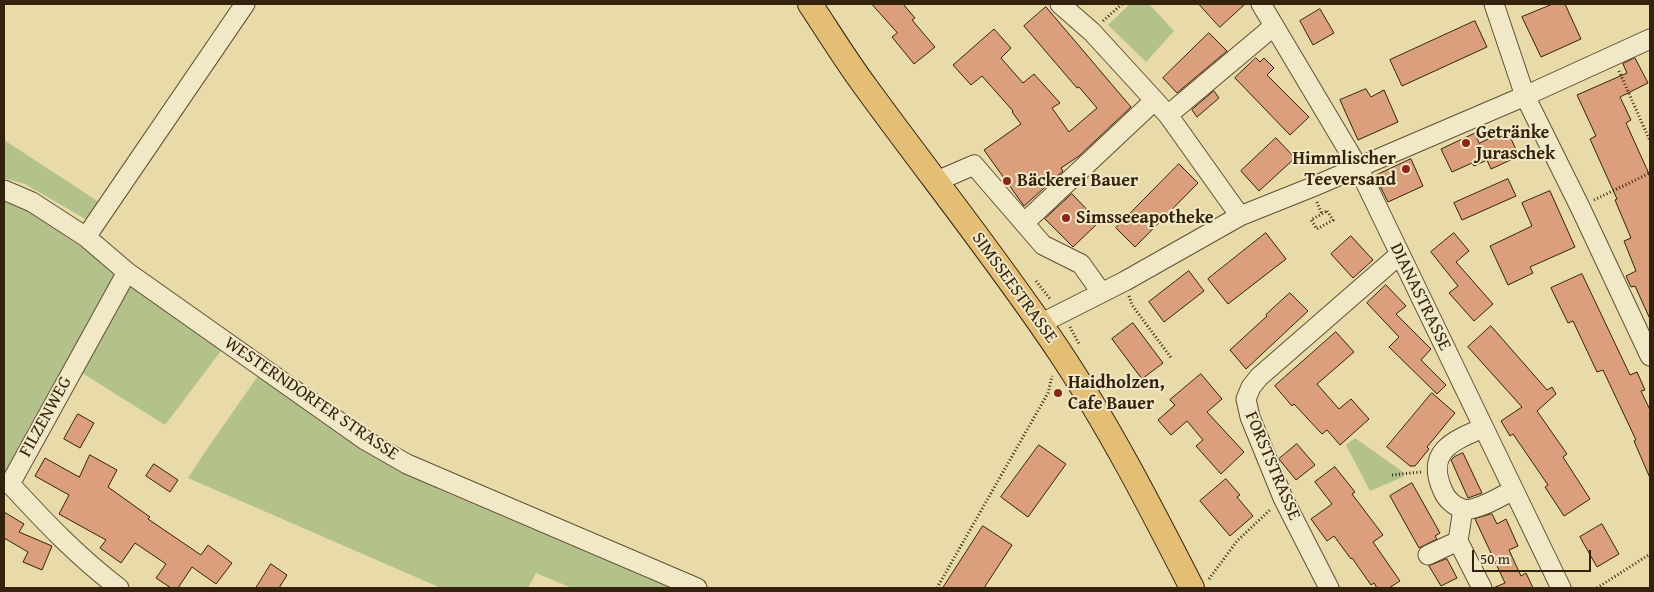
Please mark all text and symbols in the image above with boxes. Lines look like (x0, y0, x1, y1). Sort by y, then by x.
place label: Getränke Juraschek (1476, 122, 1555, 164)
marker: Getränke Juraschek (1460, 137, 1472, 149)
place label: Himmlischer Teeversand (1292, 148, 1396, 190)
marker: Himmlischer Teeversand (1400, 163, 1412, 175)
place label: Bäckerei Bauer (1017, 170, 1138, 192)
marker: Bäckerei Bauer (1001, 175, 1013, 187)
place label: Simsseeapotheke (1076, 207, 1214, 229)
marker: Simsseeapotheke (1060, 212, 1072, 224)
street label: SIMSSEESTRASSE (967, 228, 1061, 348)
street label: DIANASTRASSE (1385, 240, 1455, 354)
street label: WESTERNDORFER STRASSE (220, 333, 402, 465)
place label: Haidholzen, Cafe Bauer (1068, 372, 1165, 414)
street label: FILZENWEG (15, 373, 77, 461)
marker: Haidholzen, Cafe Bauer (1052, 387, 1064, 399)
street label: FORSTSTRASSE (1239, 408, 1305, 524)
scale bar (1474, 540, 1593, 572)
text: 50 m (1480, 548, 1510, 569)

